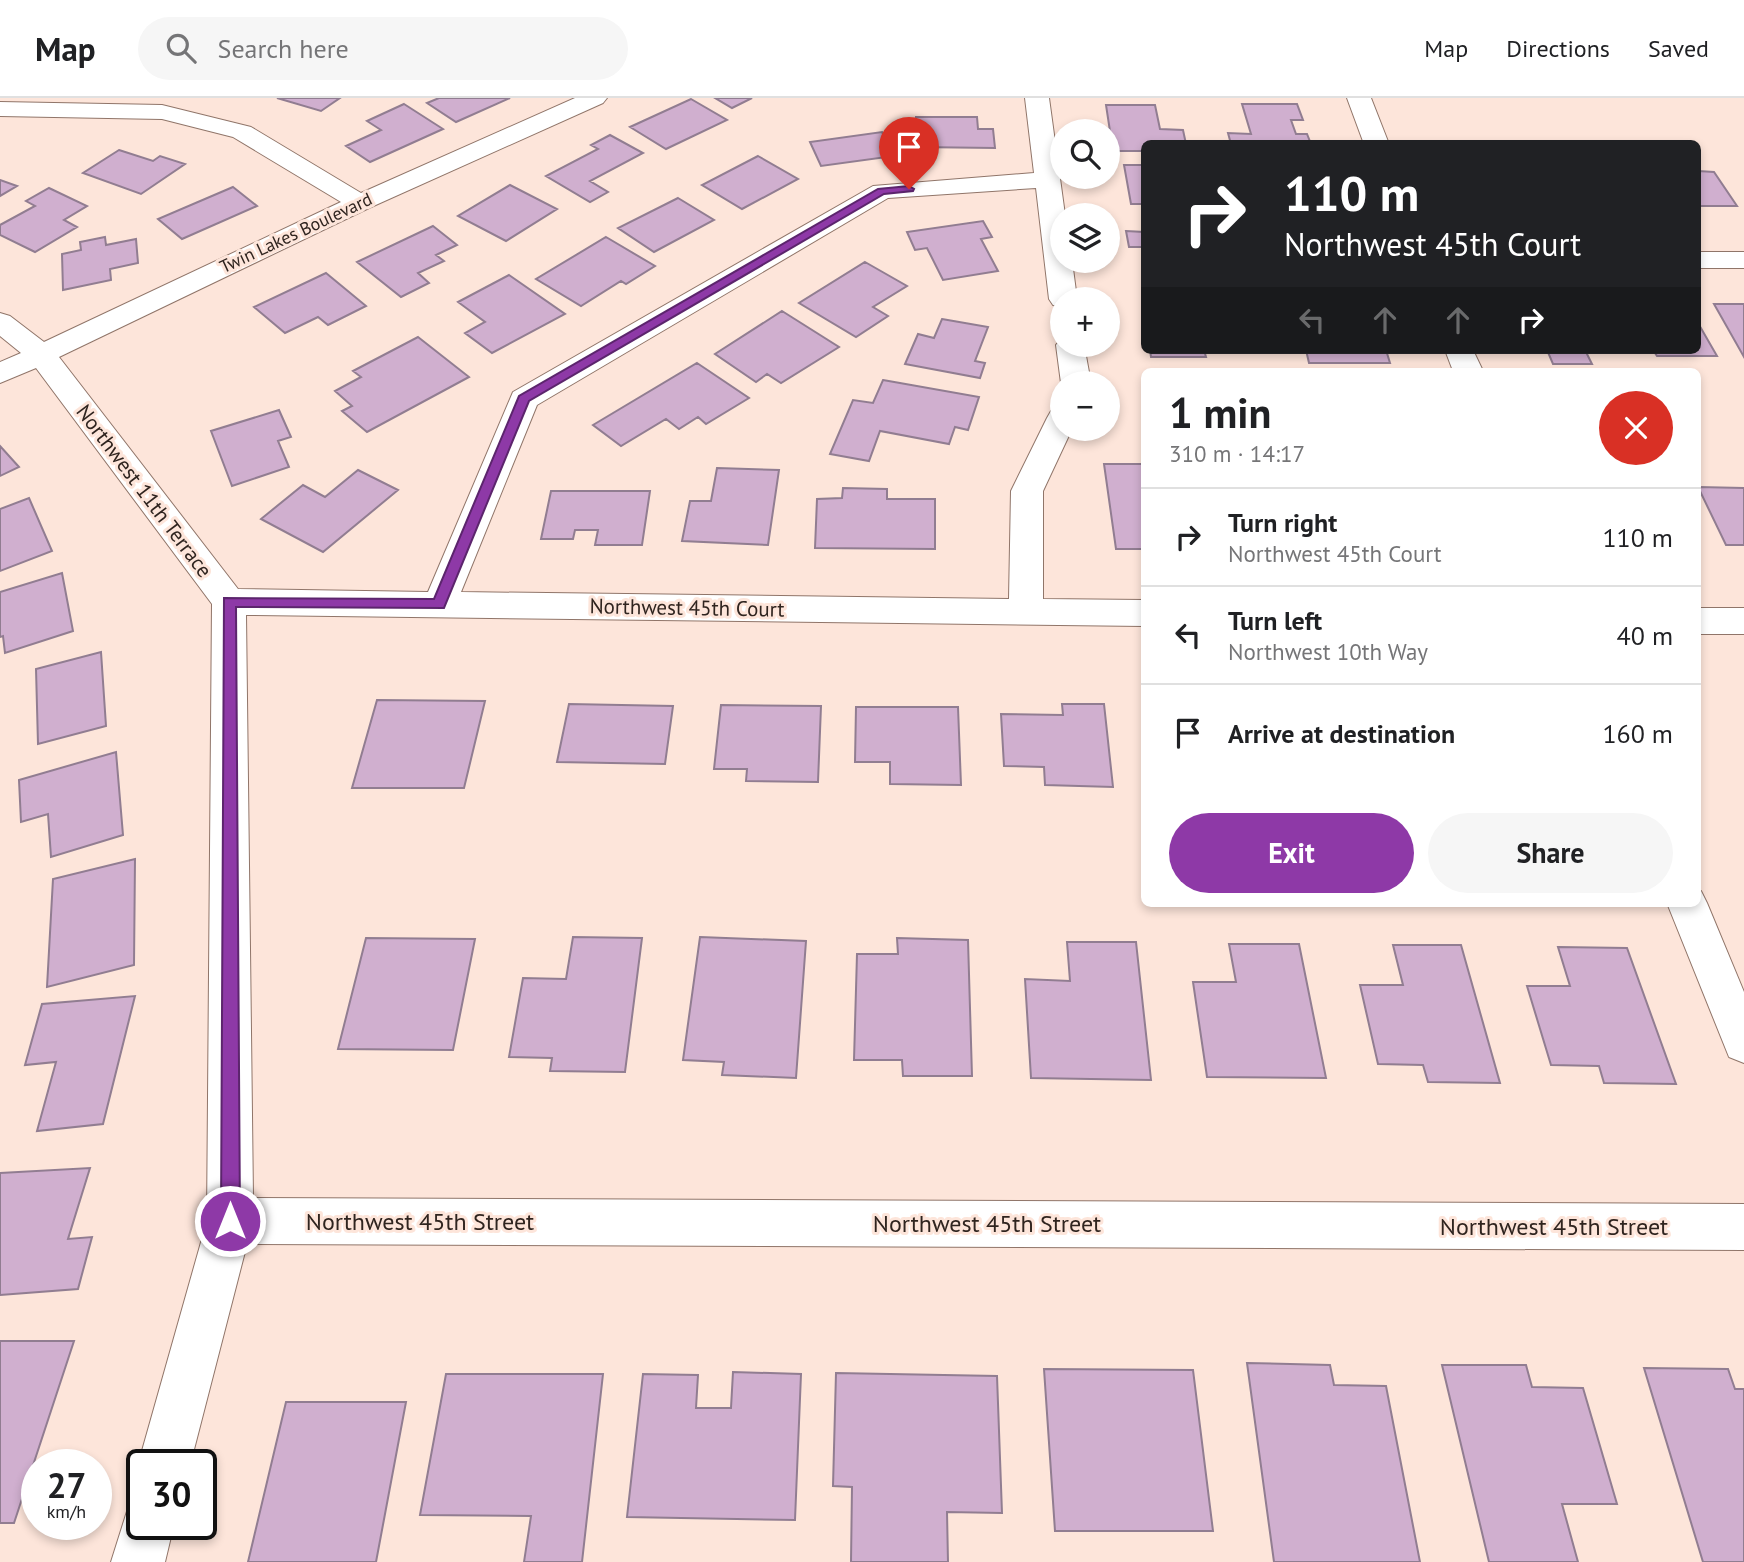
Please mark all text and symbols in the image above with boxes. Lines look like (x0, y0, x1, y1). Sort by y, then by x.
search box (138, 17, 628, 80)
text: Map (35, 27, 96, 70)
icon: search (162, 29, 200, 67)
text: Search here (218, 32, 349, 65)
text: Map (1424, 33, 1468, 64)
text: Directions (1506, 33, 1610, 64)
text: Saved (1648, 33, 1709, 64)
pin (879, 117, 939, 189)
map controls (1050, 119, 1120, 441)
button: search (1050, 119, 1120, 189)
icon: arrive (890, 128, 928, 166)
text: 110 m (1284, 161, 1419, 225)
icon: right (1169, 168, 1260, 259)
street label: Twin Lakes Boulevard (216, 187, 376, 278)
button: layers (1050, 203, 1120, 273)
text: Northwest 45th Court (1284, 223, 1581, 265)
button: + (1050, 287, 1120, 357)
icon: left (1293, 301, 1331, 339)
icon: ahead (1366, 301, 1404, 339)
icon: ahead (1439, 301, 1477, 339)
icon: right (1512, 301, 1550, 339)
button: − (1050, 371, 1120, 441)
text: 1 min (1169, 385, 1271, 440)
button: close (1599, 391, 1673, 465)
street label: Northwest 11th Terrace (71, 399, 218, 583)
text: 310 m · 14:17 (1169, 439, 1305, 468)
text: Turn right (1228, 506, 1337, 539)
icon: right (1169, 518, 1207, 556)
text: 110 m (1602, 521, 1673, 554)
text: Northwest 45th Court (1228, 539, 1442, 568)
street label: Northwest 45th Court (589, 592, 785, 623)
text: Turn left (1228, 604, 1322, 637)
icon: left (1169, 616, 1207, 654)
text: 40 m (1617, 619, 1673, 652)
text: Northwest 10th Way (1228, 637, 1428, 666)
icon: arrive (1169, 714, 1207, 752)
text: Arrive at destination (1228, 717, 1455, 750)
text: 160 m (1602, 717, 1673, 750)
button: Exit (1169, 813, 1414, 893)
button: Share (1428, 813, 1673, 893)
position arrow (193, 1184, 267, 1258)
street label: Northwest 45th Street (306, 1206, 534, 1237)
street label: Northwest 45th Street (873, 1208, 1101, 1239)
street label: Northwest 45th Street (1440, 1211, 1668, 1242)
speed limit sign: 30 (126, 1449, 217, 1540)
text: 27 (47, 1462, 86, 1508)
text: km/h (47, 1500, 86, 1523)

